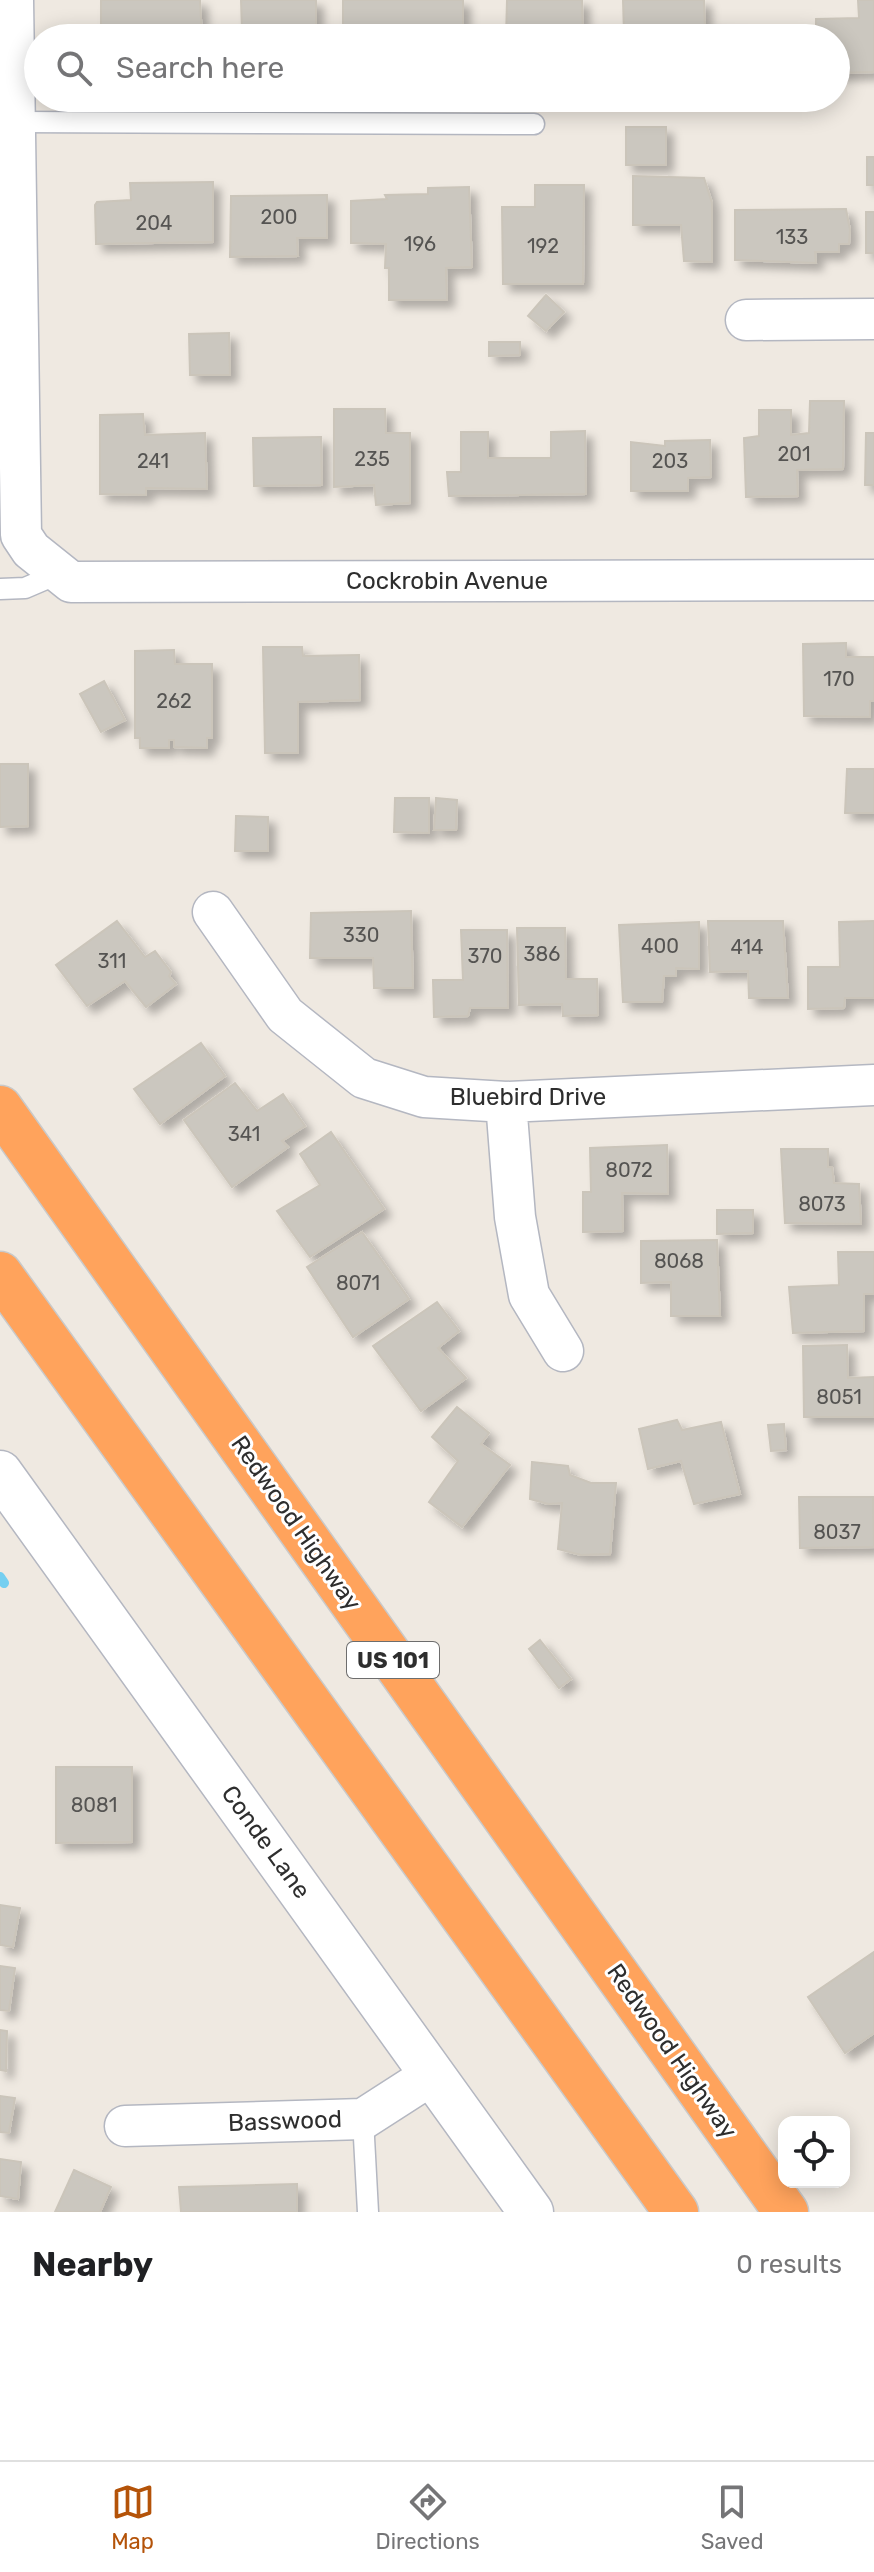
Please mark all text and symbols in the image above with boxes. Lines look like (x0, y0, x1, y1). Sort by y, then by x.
search box (24, 24, 850, 112)
icon: search (52, 46, 96, 90)
text: Search here (116, 50, 284, 86)
house number: 200 (260, 205, 298, 229)
house number: 204 (136, 211, 172, 235)
house number: 133 (776, 225, 808, 249)
house number: 196 (404, 232, 436, 256)
house number: 192 (527, 234, 559, 258)
house number: 201 (778, 442, 811, 466)
house number: 235 (354, 447, 390, 471)
house number: 241 (137, 449, 169, 473)
house number: 203 (652, 449, 688, 473)
street label: Cockrobin Avenue (346, 567, 548, 595)
house number: 170 (823, 667, 855, 691)
house number: 262 (156, 689, 192, 713)
house number: 330 (343, 923, 379, 947)
house number: 400 (641, 934, 679, 958)
house number: 414 (731, 935, 764, 959)
house number: 386 (524, 942, 560, 966)
house number: 370 (468, 944, 502, 968)
house number: 311 (98, 949, 126, 973)
street label: Bluebird Drive (450, 1083, 606, 1111)
house number: 341 (228, 1122, 260, 1146)
house number: 8072 (605, 1158, 653, 1182)
house number: 8073 (798, 1192, 846, 1216)
house number: 8068 (654, 1249, 704, 1273)
house number: 8071 (336, 1271, 380, 1295)
house number: 8051 (816, 1385, 862, 1409)
street label: Redwood Highway (225, 1430, 367, 1616)
house number: 8037 (813, 1520, 861, 1544)
road number: US 101 (347, 1642, 439, 1678)
street label: Conde Lane (216, 1780, 316, 1904)
house number: 8081 (71, 1793, 117, 1817)
street label: Redwood Highway (601, 1958, 743, 2144)
street label: Basswood (227, 2105, 343, 2137)
map controls (778, 2116, 850, 2188)
button: locate (778, 2116, 850, 2188)
text: Nearby (32, 2244, 153, 2285)
text: 0 results (736, 2249, 842, 2280)
tab: Map (111, 2480, 155, 2555)
tab: Directions (376, 2480, 480, 2555)
tab: Saved (701, 2480, 764, 2555)

